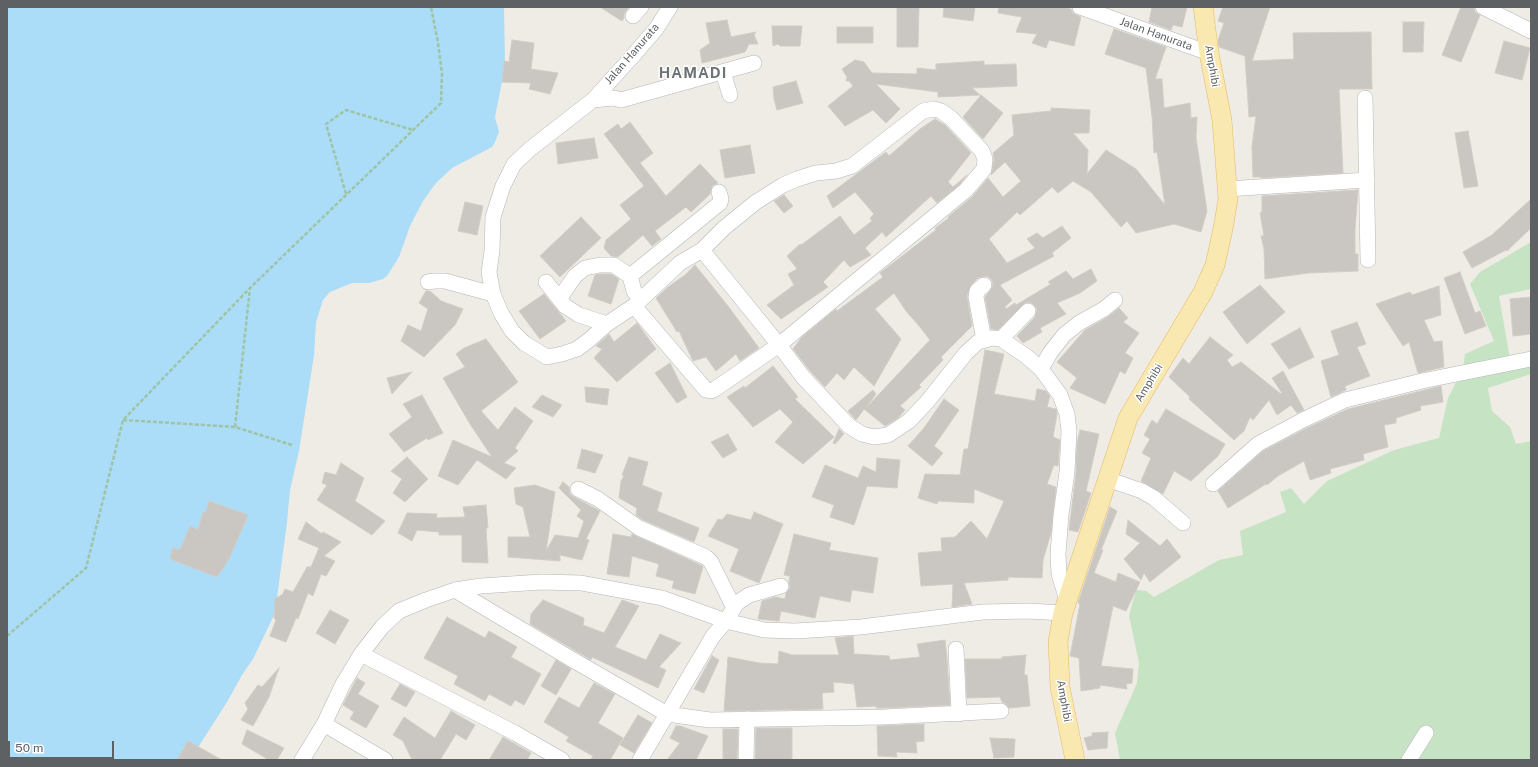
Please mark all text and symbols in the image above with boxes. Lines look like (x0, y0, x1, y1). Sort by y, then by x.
street label: Jalan Hanurata (1118, 15, 1194, 53)
street label: Jalan Hanurata (602, 21, 662, 87)
street label: Amphibi (1202, 44, 1222, 88)
district label: HAMADI (659, 64, 727, 82)
street label: Amphibi (1132, 361, 1166, 405)
street label: Amphibi (1054, 679, 1074, 723)
scale bar (10, 733, 116, 759)
text: 50 m (15, 741, 43, 755)

